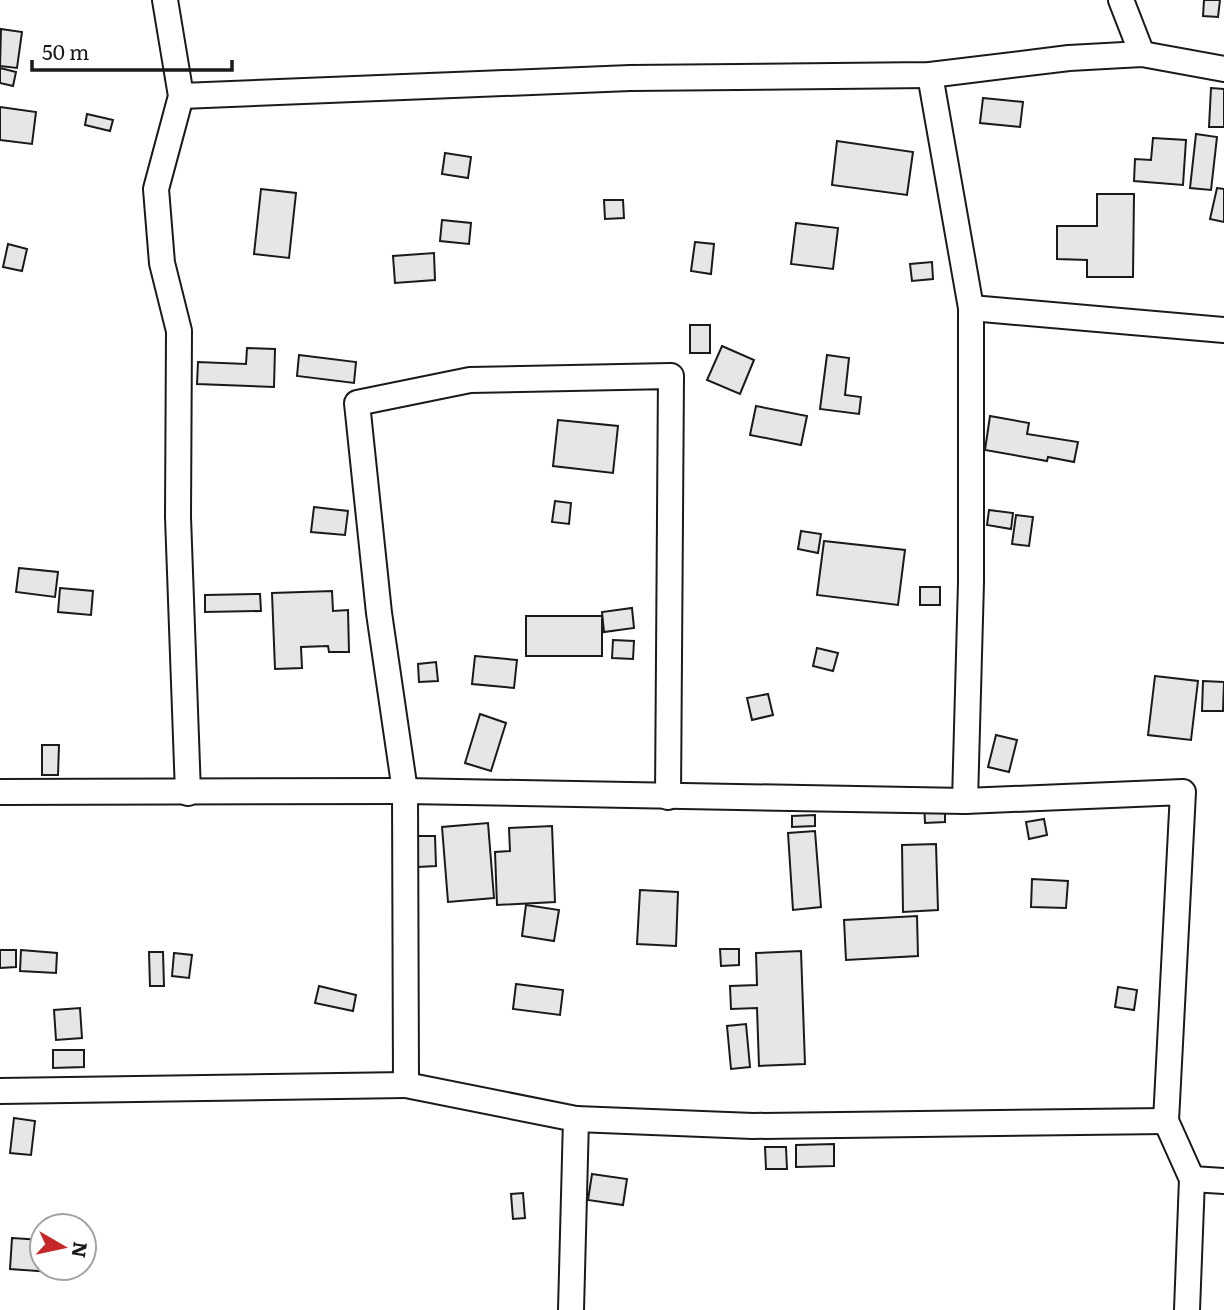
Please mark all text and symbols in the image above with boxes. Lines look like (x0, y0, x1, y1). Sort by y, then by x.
scale bar (32, 28, 231, 72)
text: 50 m (42, 35, 89, 66)
north arrow (28, 1212, 98, 1282)
text: N (66, 1240, 96, 1260)

